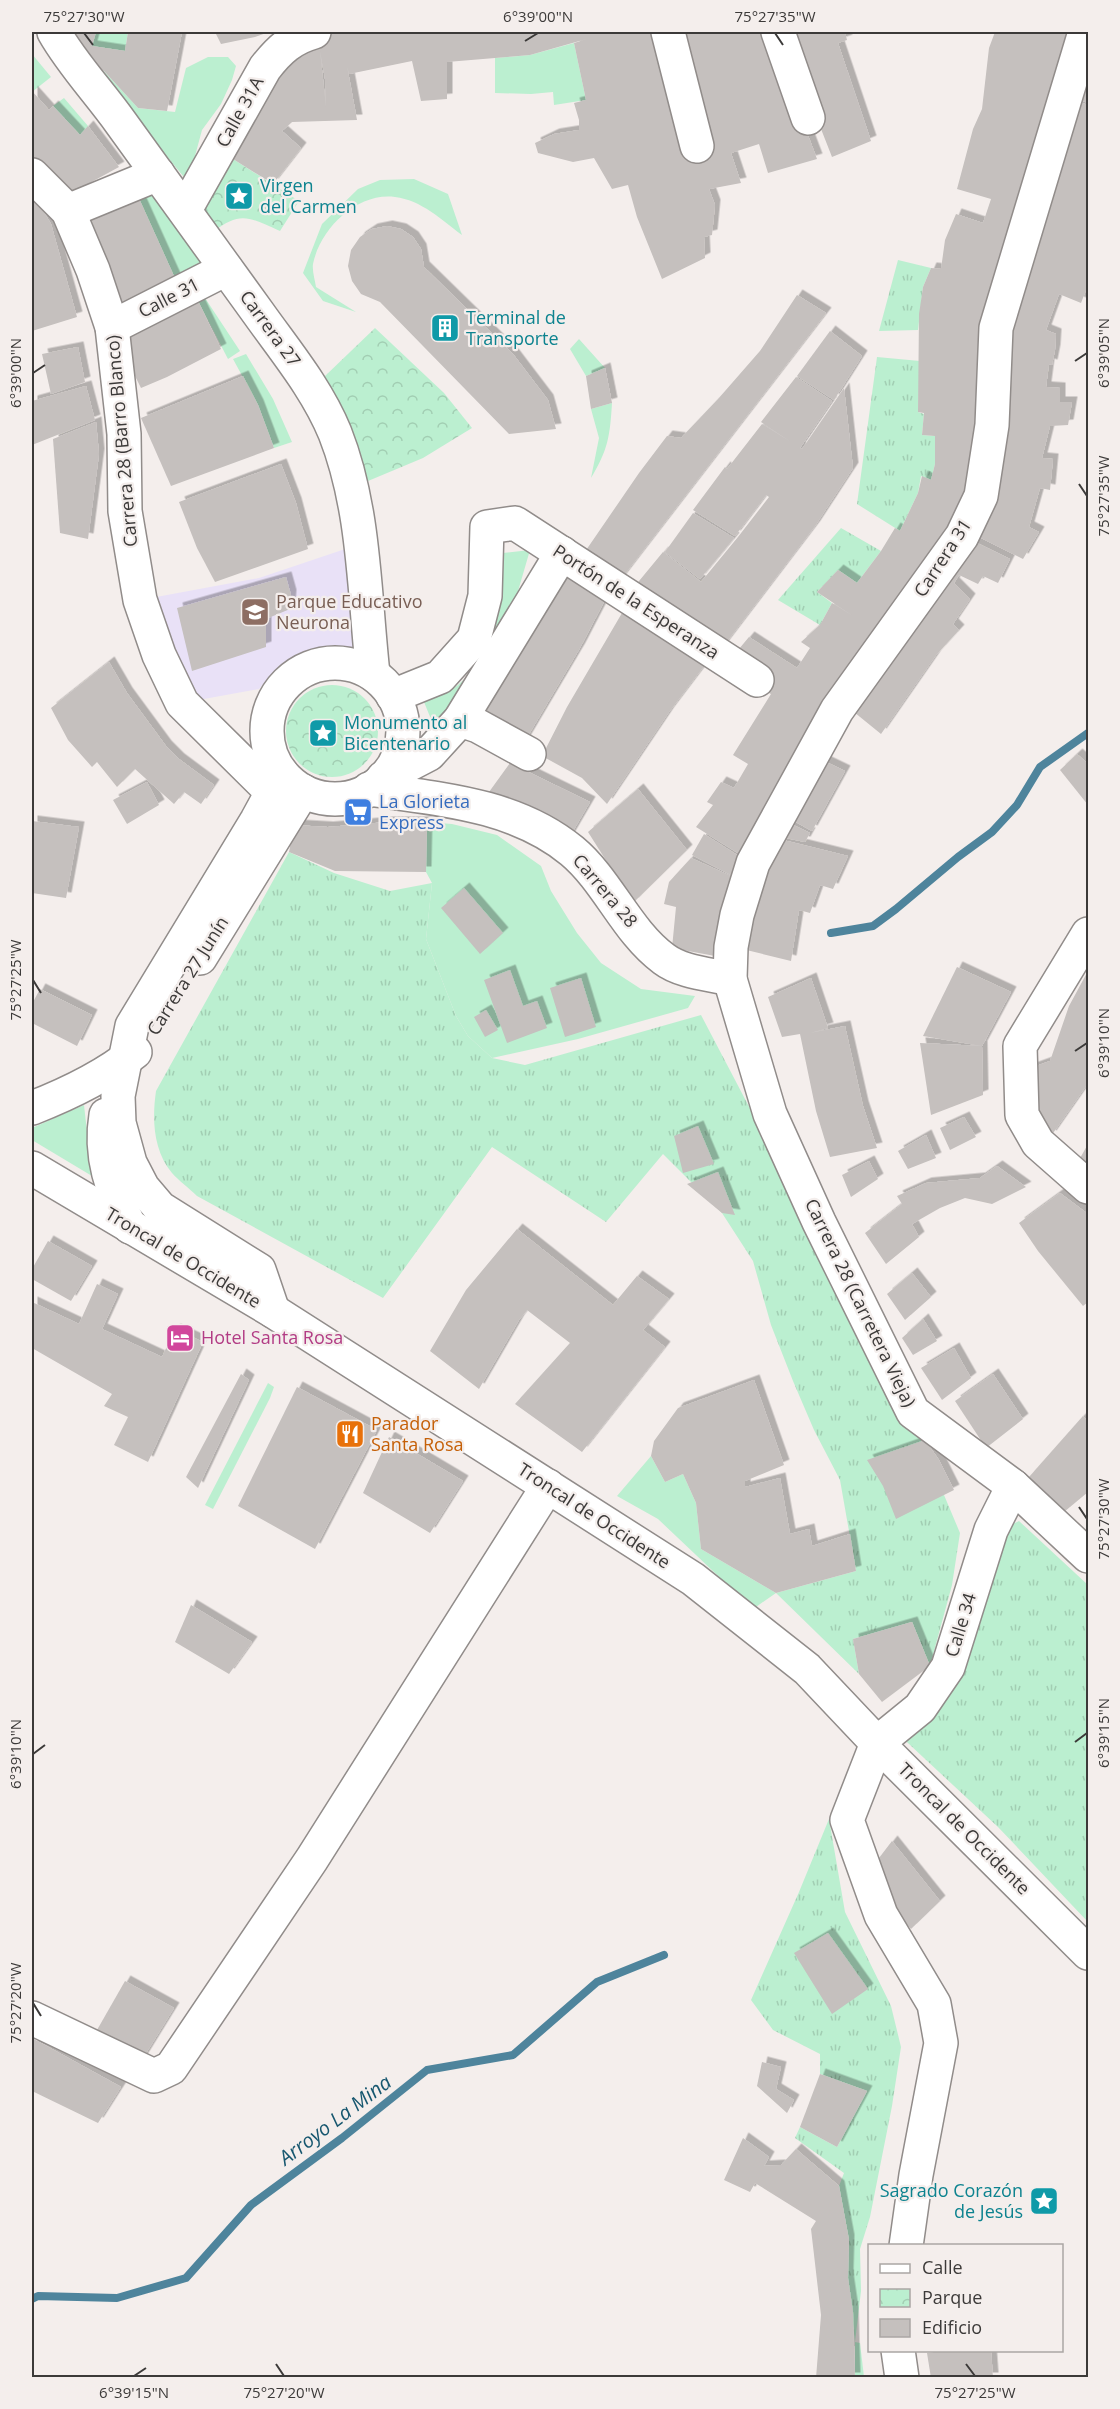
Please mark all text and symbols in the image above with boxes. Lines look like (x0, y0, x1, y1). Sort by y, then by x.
text: 75°27'30"W (44, 6, 125, 26)
text: 6°39'00"N (503, 6, 573, 26)
text: 75°27'35"W (735, 6, 816, 26)
street label: Calle 31A (210, 71, 269, 151)
place label: Virgen del Carmen (260, 173, 357, 218)
place icon: Virgen del Carmen (223, 180, 255, 212)
street label: Calle 31 (134, 271, 203, 323)
street label: Carrera 27 (235, 285, 307, 371)
place label: Terminal de Transporte (466, 305, 566, 350)
building icon: Terminal de Transporte (429, 312, 461, 344)
text: 6°39'05"N (1093, 318, 1113, 388)
street label: Carrera 28 (Barro Blanco) (100, 334, 142, 548)
text: 6°39'00"N (5, 338, 25, 408)
text: 75°27'35"W (1093, 455, 1113, 537)
street label: Carrera 31 (908, 514, 976, 601)
street label: Portón de la Esperanza (549, 538, 724, 664)
place label: Parque Educativo Neurona (276, 589, 422, 634)
school or university icon: Parque Educativo Neurona (239, 596, 271, 628)
place label: Monumento al Bicentenario (344, 710, 467, 755)
place icon: Monumento al Bicentenario (307, 717, 339, 749)
place label: La Glorieta Express (379, 789, 470, 834)
supermarket icon: La Glorieta Express (342, 796, 374, 828)
street label: Carrera 28 (568, 849, 643, 932)
street label: Carrera 27 Junín (141, 911, 233, 1039)
text: 75°27'25"W (5, 939, 25, 1021)
text: 6°39'10"N (1093, 1008, 1113, 1078)
street label: Carrera 28 (Carretera Vieja) (800, 1195, 922, 1411)
street label: Troncal de Occidente (101, 1201, 266, 1313)
hotel icon: Hotel Santa Rosa (164, 1322, 196, 1354)
place label: Hotel Santa Rosa (201, 1325, 343, 1349)
place label: Parador Santa Rosa (371, 1411, 464, 1456)
restaurant icon: Parador Santa Rosa (334, 1418, 366, 1450)
street label: Troncal de Occidente (514, 1457, 675, 1573)
text: 75°27'30"W (1093, 1478, 1113, 1560)
street label: Calle 34 (939, 1590, 981, 1660)
text: 6°39'15"N (1093, 1698, 1113, 1768)
text: 6°39'10"N (5, 1719, 25, 1789)
street label: Troncal de Occidente (894, 1757, 1036, 1899)
text: 75°27'20"W (5, 1962, 25, 2044)
water label: Arroyo La Mina (271, 2068, 397, 2172)
place label: Sagrado Corazón de Jesús (880, 2178, 1023, 2223)
place icon: Sagrado Corazón de Jesús (1028, 2185, 1060, 2217)
legend (868, 2244, 1063, 2352)
text: Calle (922, 2255, 963, 2279)
text: Parque (922, 2285, 982, 2309)
text: Edificio (922, 2315, 982, 2339)
text: 6°39'15"N (99, 2382, 169, 2402)
text: 75°27'20"W (244, 2382, 325, 2402)
text: 75°27'25"W (935, 2382, 1016, 2402)

